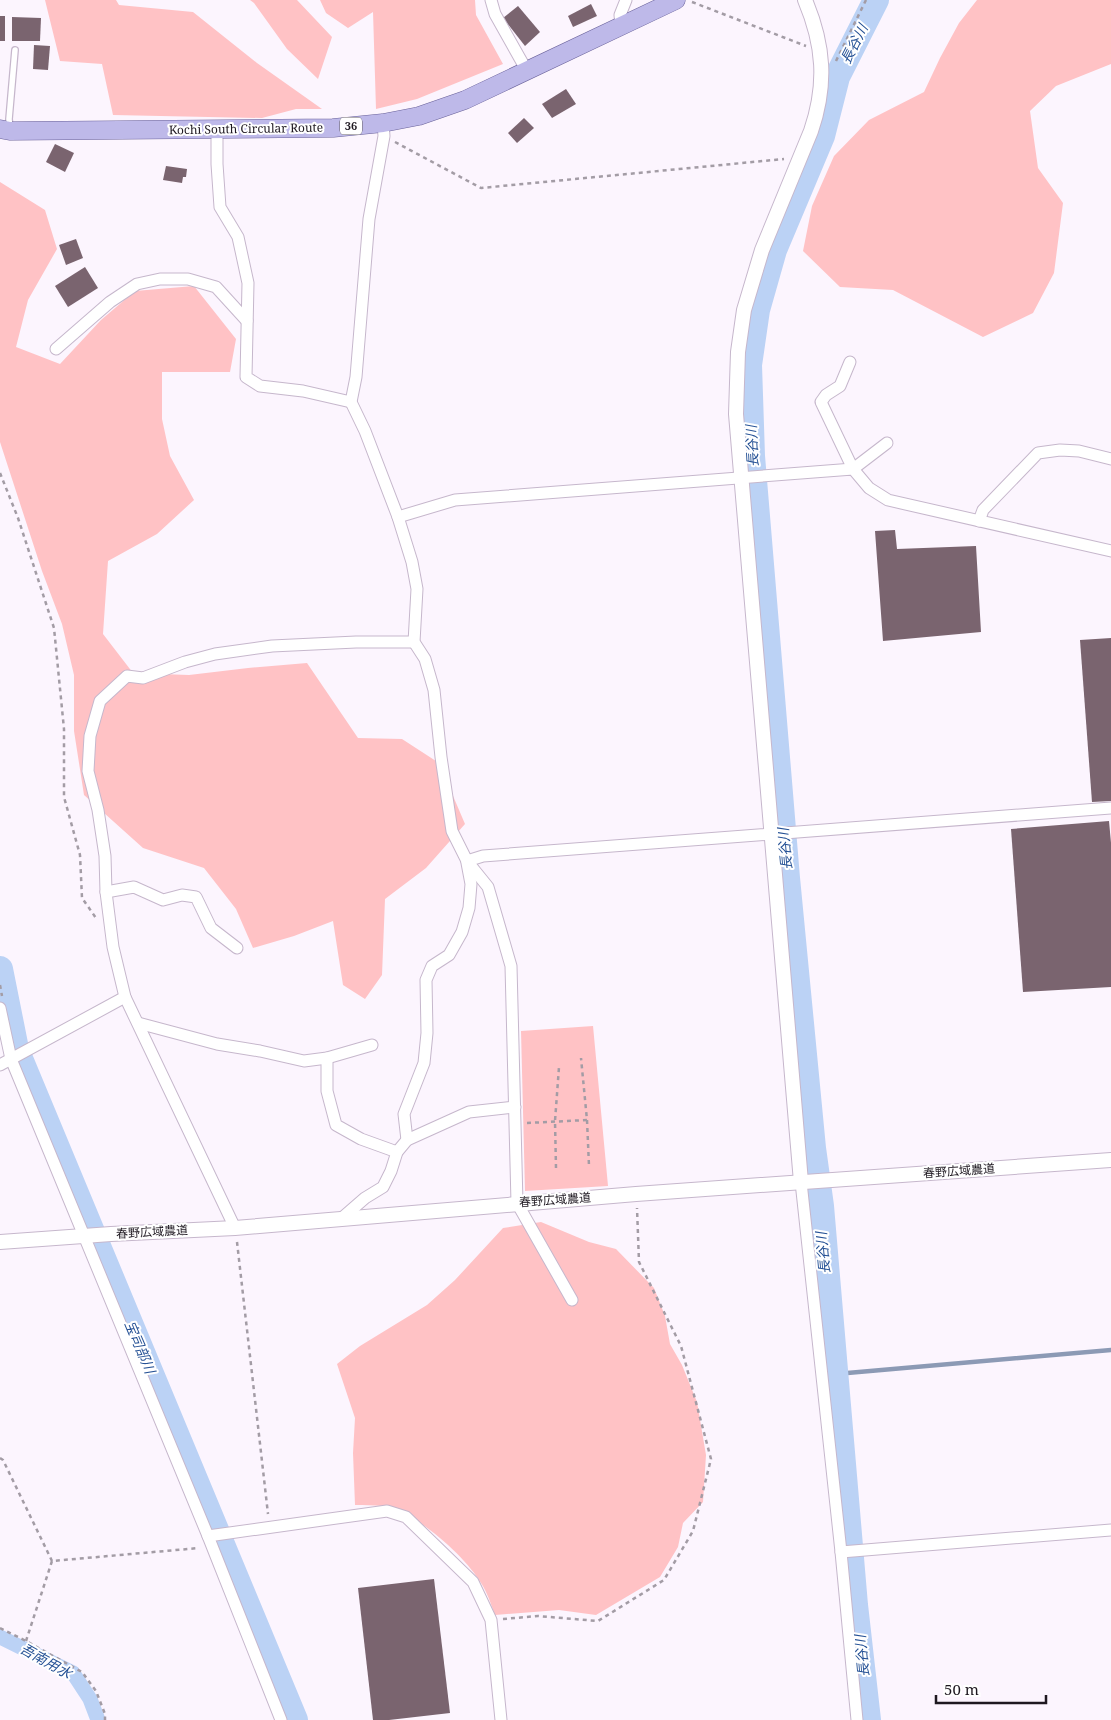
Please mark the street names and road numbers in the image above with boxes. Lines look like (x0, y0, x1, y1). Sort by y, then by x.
road number: 36 (340, 118, 362, 134)
street label: Kochi South Circular Route (169, 119, 323, 138)
street label: 春野広域農道 (922, 1160, 995, 1181)
street label: 春野広域農道 (518, 1189, 591, 1210)
street label: 春野広域農道 (116, 1221, 188, 1242)

